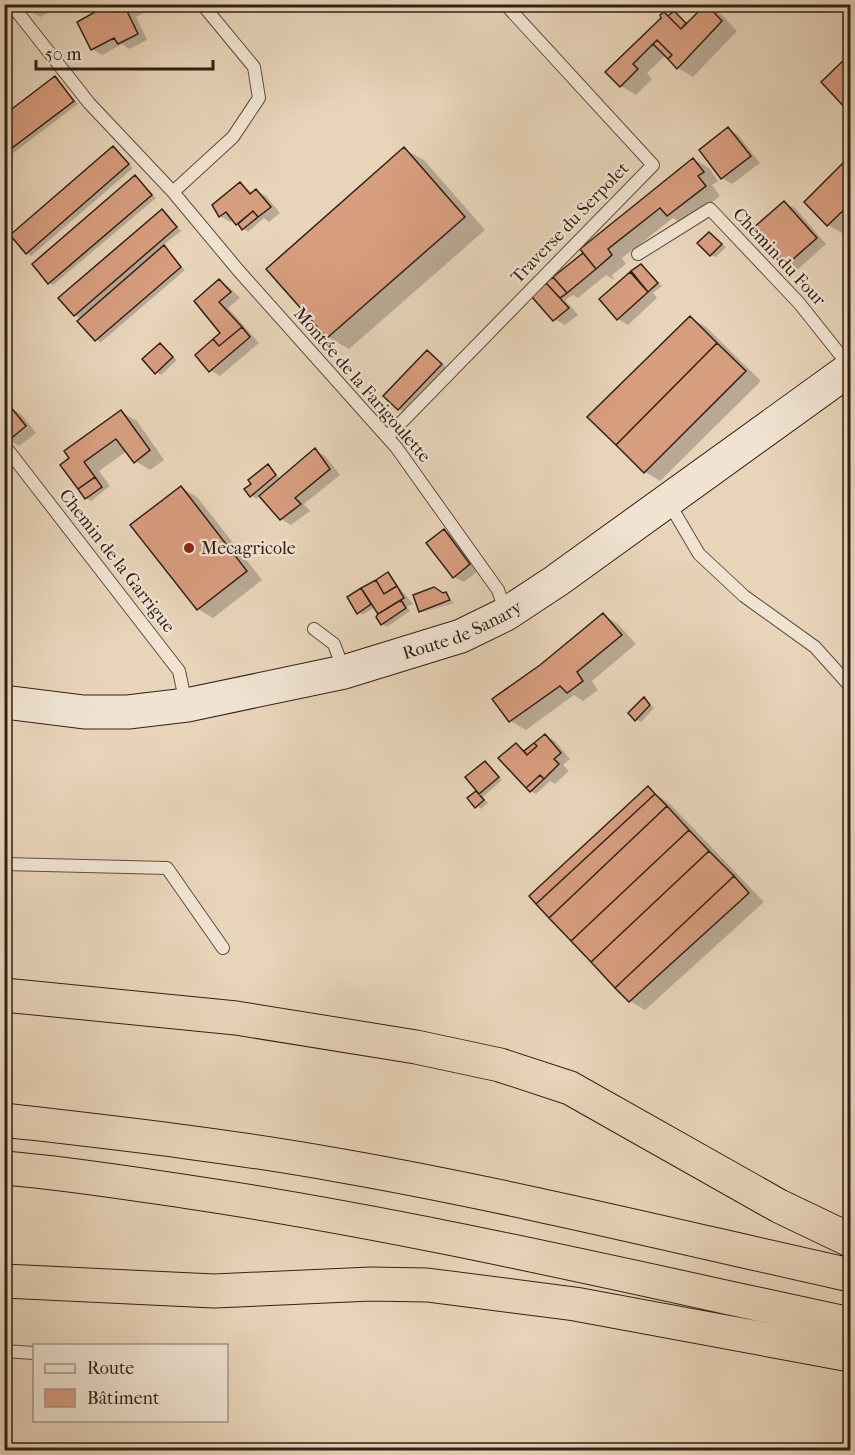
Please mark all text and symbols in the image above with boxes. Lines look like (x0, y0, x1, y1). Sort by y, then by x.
scale bar (36, 33, 213, 71)
text: 50 m (45, 44, 82, 65)
street label: Traverse du Serpolet (507, 158, 634, 288)
street label: Chemin du Four (728, 204, 830, 310)
street label: Montée de la Farigoulette (289, 303, 435, 467)
street label: Chemin de la Garrigue (55, 485, 179, 637)
place label: Mecagricole (201, 538, 296, 559)
marker: Mecagricole (182, 541, 196, 555)
street label: Route de Sanary (400, 595, 527, 664)
legend (33, 1344, 228, 1422)
text: Route (87, 1358, 134, 1379)
text: Bâtiment (87, 1388, 160, 1409)

